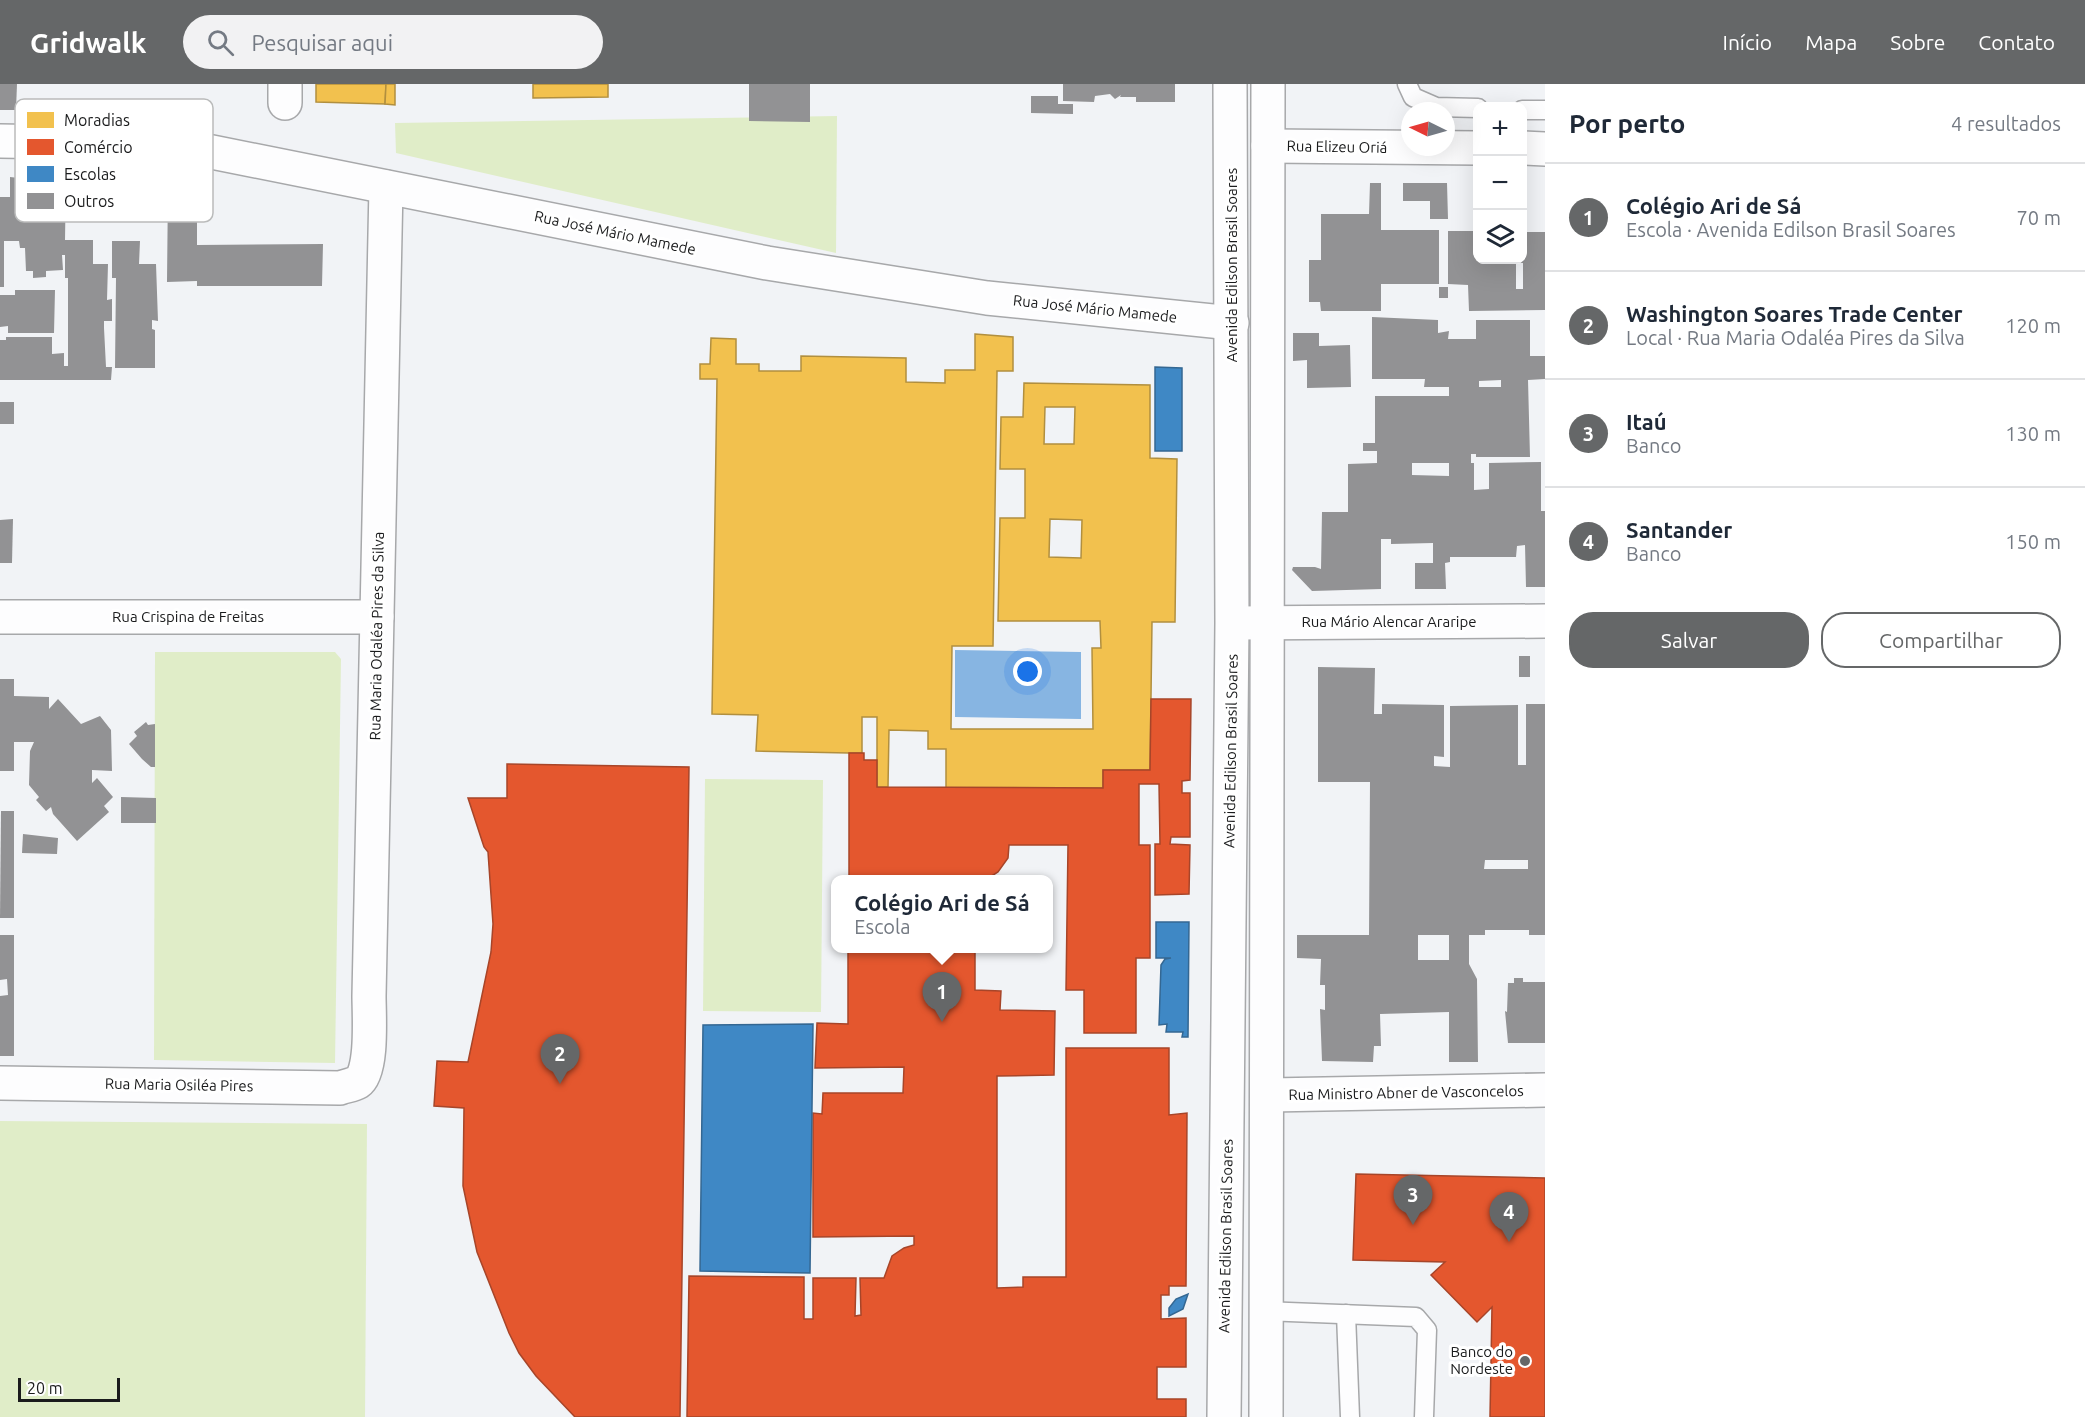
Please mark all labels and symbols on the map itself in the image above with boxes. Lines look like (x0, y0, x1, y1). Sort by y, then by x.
legend (15, 99, 213, 222)
north arrow (1401, 102, 1455, 156)
text: Moradias (64, 111, 130, 129)
street label: Rua Elizeu Oriá (1286, 137, 1388, 156)
text: Comércio (64, 138, 133, 156)
text: Escolas (64, 165, 116, 183)
street label: Avenida Edilson Brasil Soares (1223, 168, 1240, 362)
text: Outros (64, 192, 114, 210)
street label: Rua José Mário Mamede (533, 207, 697, 258)
street label: Rua José Mário Mamede (1012, 291, 1178, 326)
street label: Rua Maria Odaléa Pires da Silva (366, 532, 387, 740)
street label: Rua Crispina de Freitas (112, 608, 264, 625)
street label: Rua Mário Alencar Araripe (1301, 613, 1477, 630)
street label: Avenida Edilson Brasil Soares (1220, 654, 1241, 848)
your location (1013, 657, 1042, 686)
pin: 1 (922, 972, 962, 1022)
pin: 2 (540, 1034, 580, 1084)
street label: Rua Maria Osiléa Pires (105, 1075, 253, 1094)
street label: Rua Ministro Abner de Vasconcelos (1288, 1082, 1524, 1103)
street label: Avenida Edilson Brasil Soares (1215, 1139, 1236, 1333)
pin: 3 (1394, 1176, 1432, 1225)
pin: 4 (1490, 1192, 1528, 1242)
place label: Banco do Nordeste (1450, 1343, 1513, 1377)
marker: Banco do Nordeste (1518, 1354, 1532, 1368)
scale bar (18, 1375, 120, 1402)

